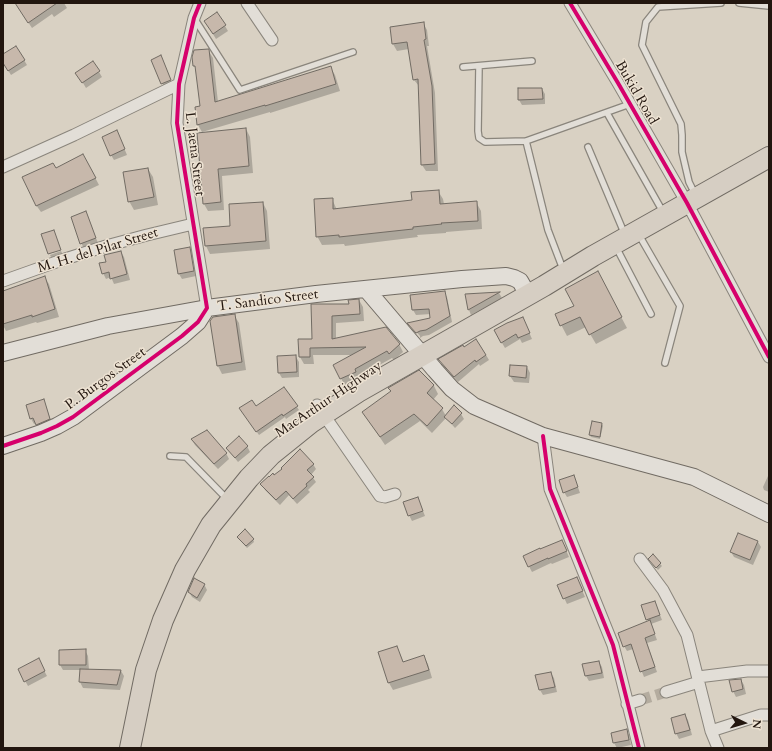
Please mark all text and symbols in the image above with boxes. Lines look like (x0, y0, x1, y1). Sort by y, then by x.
street label: Bukid Road (611, 58, 661, 128)
street label: L. Jaena Street (181, 111, 207, 197)
street label: M. H. del Pilar Street (36, 225, 160, 277)
street label: T. Sandico Street (217, 286, 319, 316)
street label: P. Burgos Street (62, 344, 150, 414)
street label: MacArthur Highway (272, 358, 386, 442)
north arrow (724, 703, 764, 743)
text: N (749, 719, 764, 729)

